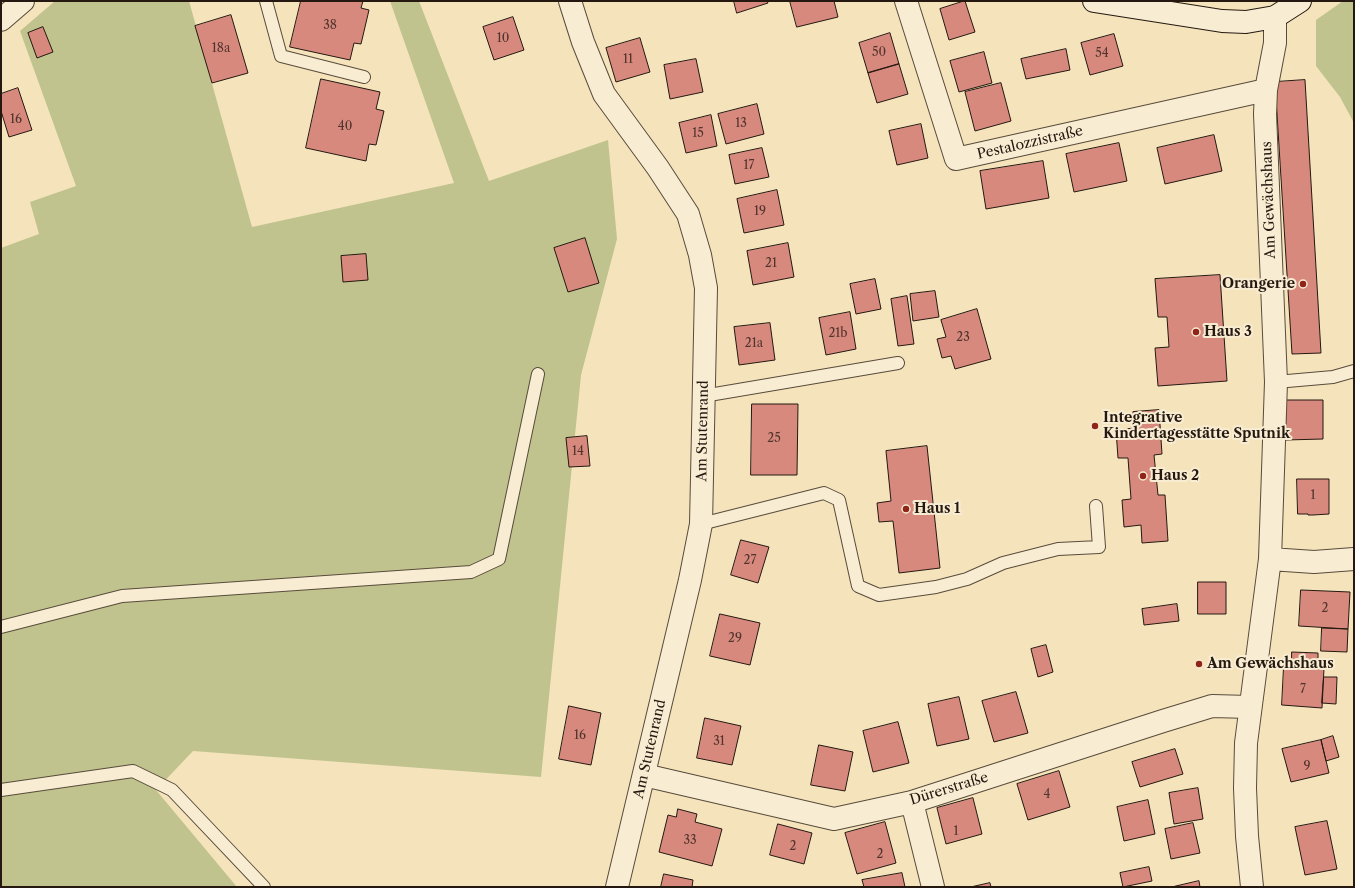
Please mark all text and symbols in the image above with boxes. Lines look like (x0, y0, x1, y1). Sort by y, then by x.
house number: 38 (323, 19, 337, 33)
house number: 10 (497, 32, 509, 46)
house number: 18a (212, 42, 230, 56)
house number: 50 (872, 46, 886, 60)
house number: 54 (1095, 47, 1109, 61)
house number: 11 (623, 53, 633, 67)
house number: 16 (10, 113, 22, 127)
house number: 13 (735, 117, 747, 131)
house number: 40 (338, 120, 352, 134)
street label: Pestalozzistraße (975, 123, 1085, 163)
house number: 15 (692, 127, 704, 141)
street label: Am Gewächshaus (1259, 141, 1279, 259)
house number: 17 (744, 159, 754, 173)
house number: 19 (754, 205, 766, 219)
house number: 21 (765, 257, 777, 271)
place label: Orangerie (1222, 276, 1295, 292)
marker: Orangerie (1298, 279, 1308, 289)
place label: Haus 3 (1204, 324, 1252, 340)
house number: 21b (828, 327, 848, 341)
marker: Haus 3 (1191, 327, 1201, 337)
house number: 23 (956, 331, 970, 345)
house number: 21a (745, 337, 763, 351)
street label: Am Stutenrand (694, 380, 712, 482)
place label: Integrative Kindertagesstätte Sputnik (1103, 410, 1290, 442)
marker: Integrative Kindertagesstätte Sputnik (1090, 421, 1100, 431)
house number: 25 (767, 432, 781, 446)
house number: 14 (572, 445, 584, 459)
place label: Haus 2 (1151, 468, 1199, 484)
marker: Haus 2 (1138, 471, 1148, 481)
house number: 1 (1310, 489, 1316, 503)
place label: Haus 1 (914, 501, 960, 517)
marker: Haus 1 (901, 504, 911, 514)
house number: 27 (744, 554, 756, 568)
house number: 2 (1322, 602, 1328, 616)
house number: 29 (728, 632, 742, 646)
place label: Am Gewächshaus (1207, 656, 1334, 672)
marker: Am Gewächshaus (1194, 659, 1204, 669)
house number: 7 (1300, 683, 1306, 697)
street label: Am Stutenrand (630, 698, 670, 800)
house number: 16 (574, 729, 586, 743)
house number: 31 (713, 735, 725, 749)
house number: 9 (1303, 760, 1311, 774)
street label: Dürerstraße (908, 769, 990, 809)
house number: 4 (1044, 788, 1050, 802)
house number: 1 (953, 825, 959, 839)
house number: 33 (683, 834, 697, 848)
house number: 2 (790, 840, 796, 854)
house number: 2 (877, 848, 883, 862)

